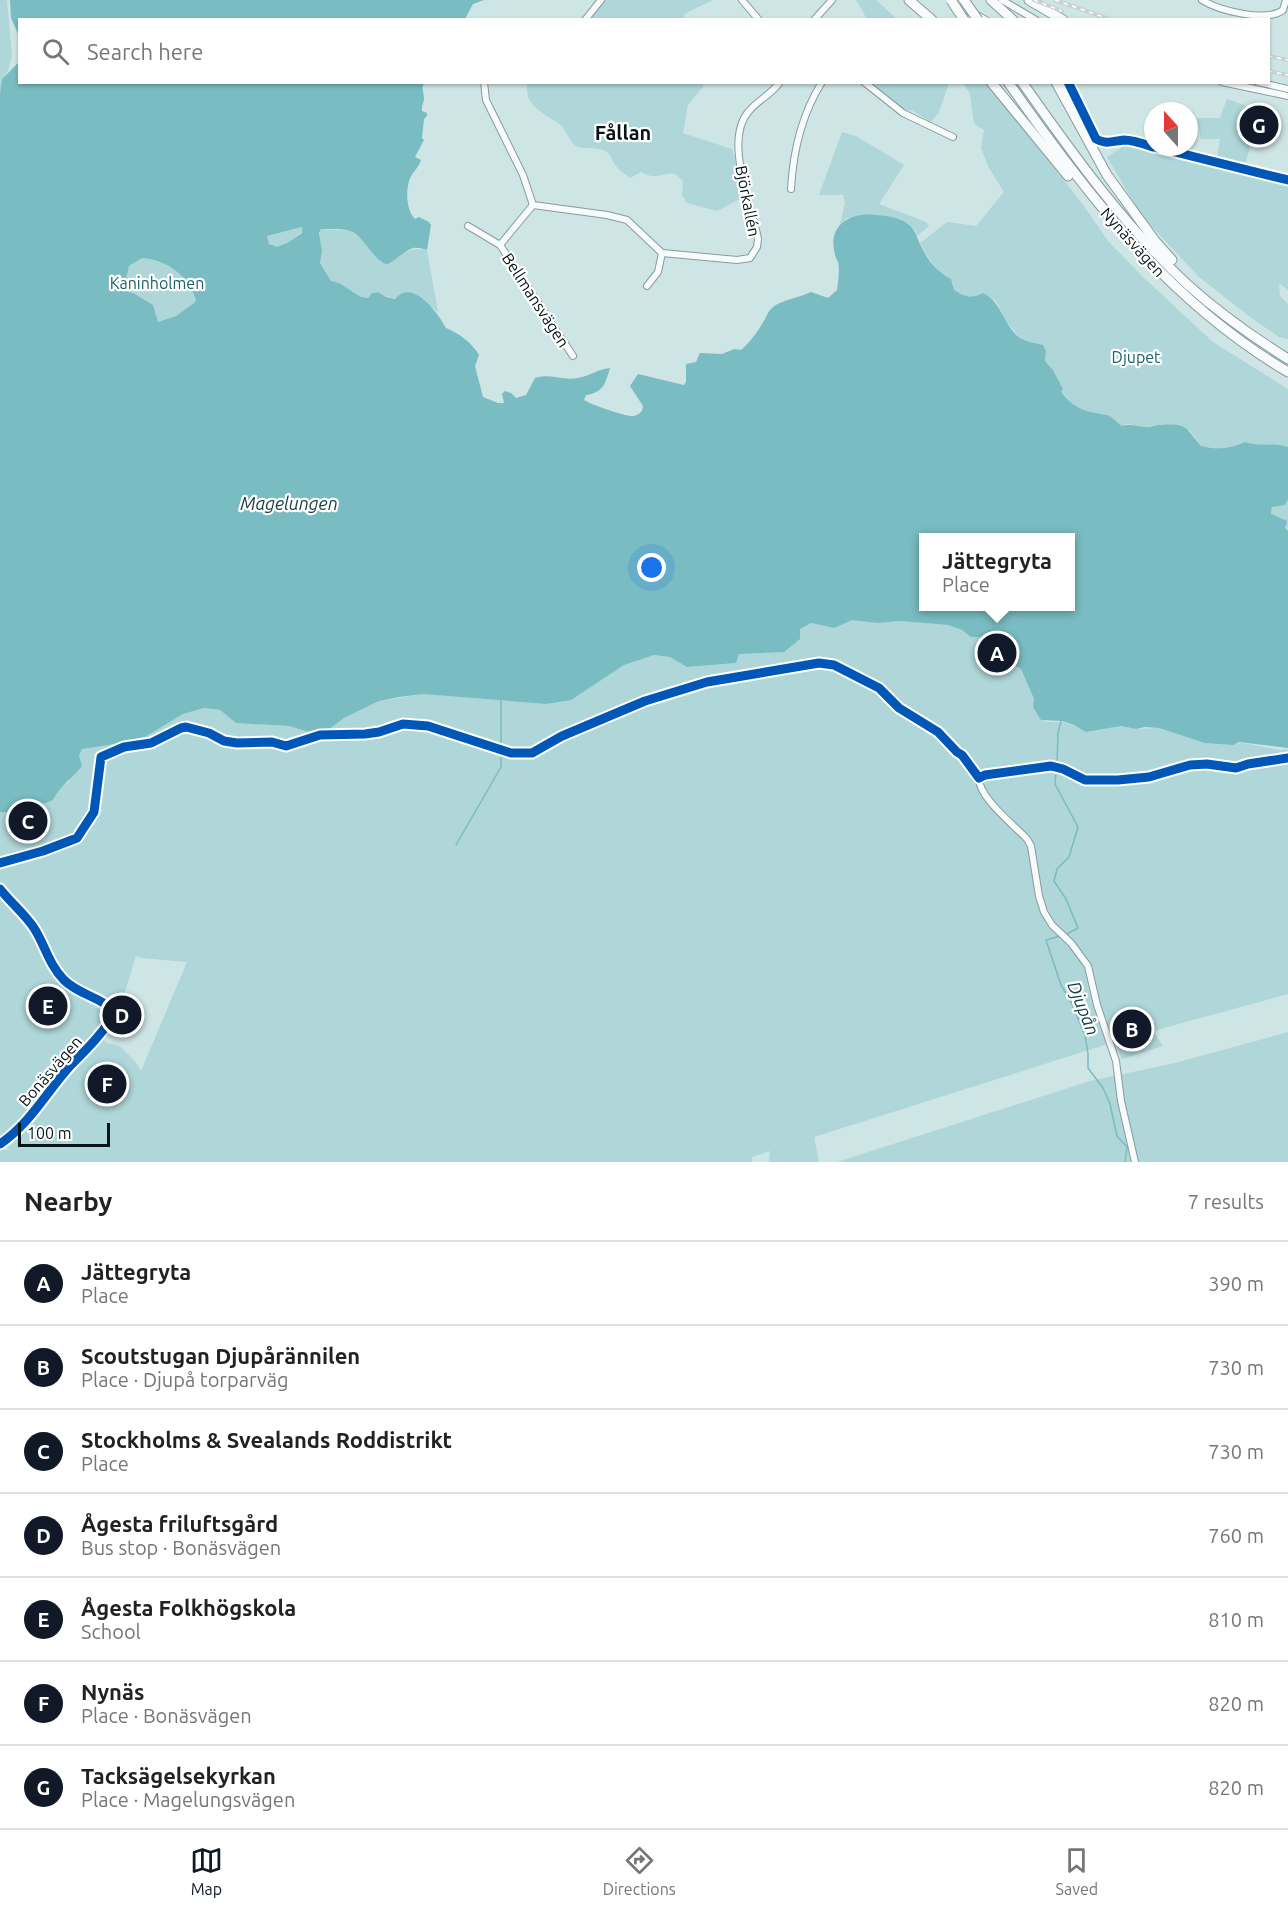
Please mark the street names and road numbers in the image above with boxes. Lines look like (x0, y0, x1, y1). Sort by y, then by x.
street label: Björkallén (732, 164, 764, 238)
street label: Nynäsvägen (1097, 204, 1169, 280)
street label: Bellmansvägen (499, 250, 573, 350)
street label: Bonäsvägen (15, 1032, 85, 1110)

